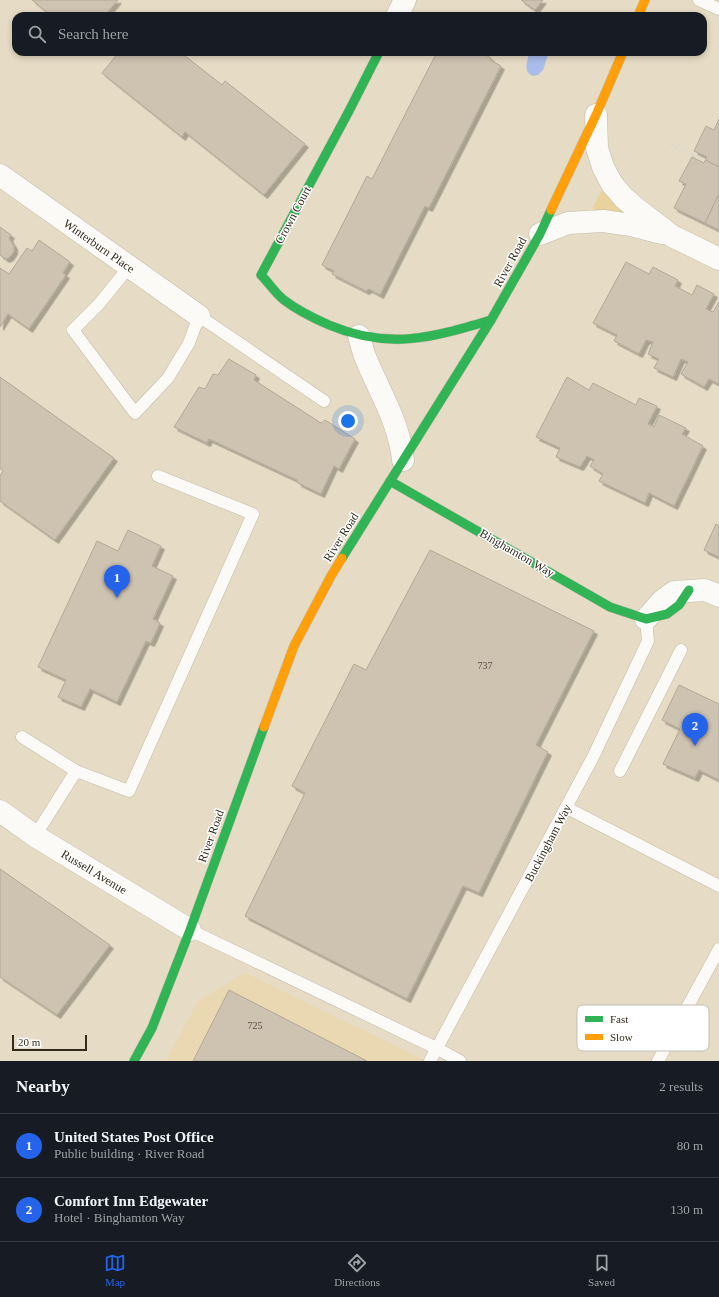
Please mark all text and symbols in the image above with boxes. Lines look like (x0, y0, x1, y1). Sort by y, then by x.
search box (12, 12, 707, 56)
icon: search (26, 23, 48, 45)
text: Search here (58, 26, 128, 42)
street label: Crown Court (272, 183, 314, 246)
street label: Winterburn Place (61, 216, 137, 276)
street label: River Road (491, 235, 529, 289)
your location (338, 411, 358, 431)
street label: River Road (320, 510, 362, 564)
street label: Binghamton Way (477, 526, 557, 580)
pin: 1 (104, 565, 130, 598)
house number: 737 (478, 660, 493, 671)
pin: 2 (682, 713, 708, 746)
street label: Buckingham Way (522, 802, 574, 884)
street label: River Road (195, 808, 227, 864)
street label: Russell Avenue (59, 847, 129, 897)
legend (577, 1005, 709, 1051)
text: Fast (610, 1013, 628, 1025)
house number: 725 (248, 1020, 263, 1031)
text: Slow (610, 1031, 633, 1043)
scale bar (12, 1033, 87, 1052)
text: 20 m (18, 1036, 40, 1048)
text: Nearby (16, 1077, 70, 1096)
text: 2 results (659, 1079, 703, 1094)
text: United States Post Office (54, 1129, 214, 1145)
text: 1 (26, 1138, 32, 1153)
text: 80 m (677, 1138, 703, 1153)
text: Public building · River Road (54, 1146, 204, 1161)
text: Comfort Inn Edgewater (54, 1193, 208, 1209)
text: 2 (26, 1202, 32, 1217)
text: 130 m (670, 1202, 703, 1217)
text: Hotel · Binghamton Way (54, 1210, 185, 1225)
tab: Map (104, 1252, 126, 1288)
tab: Directions (334, 1252, 380, 1288)
tab: Saved (588, 1252, 615, 1288)

